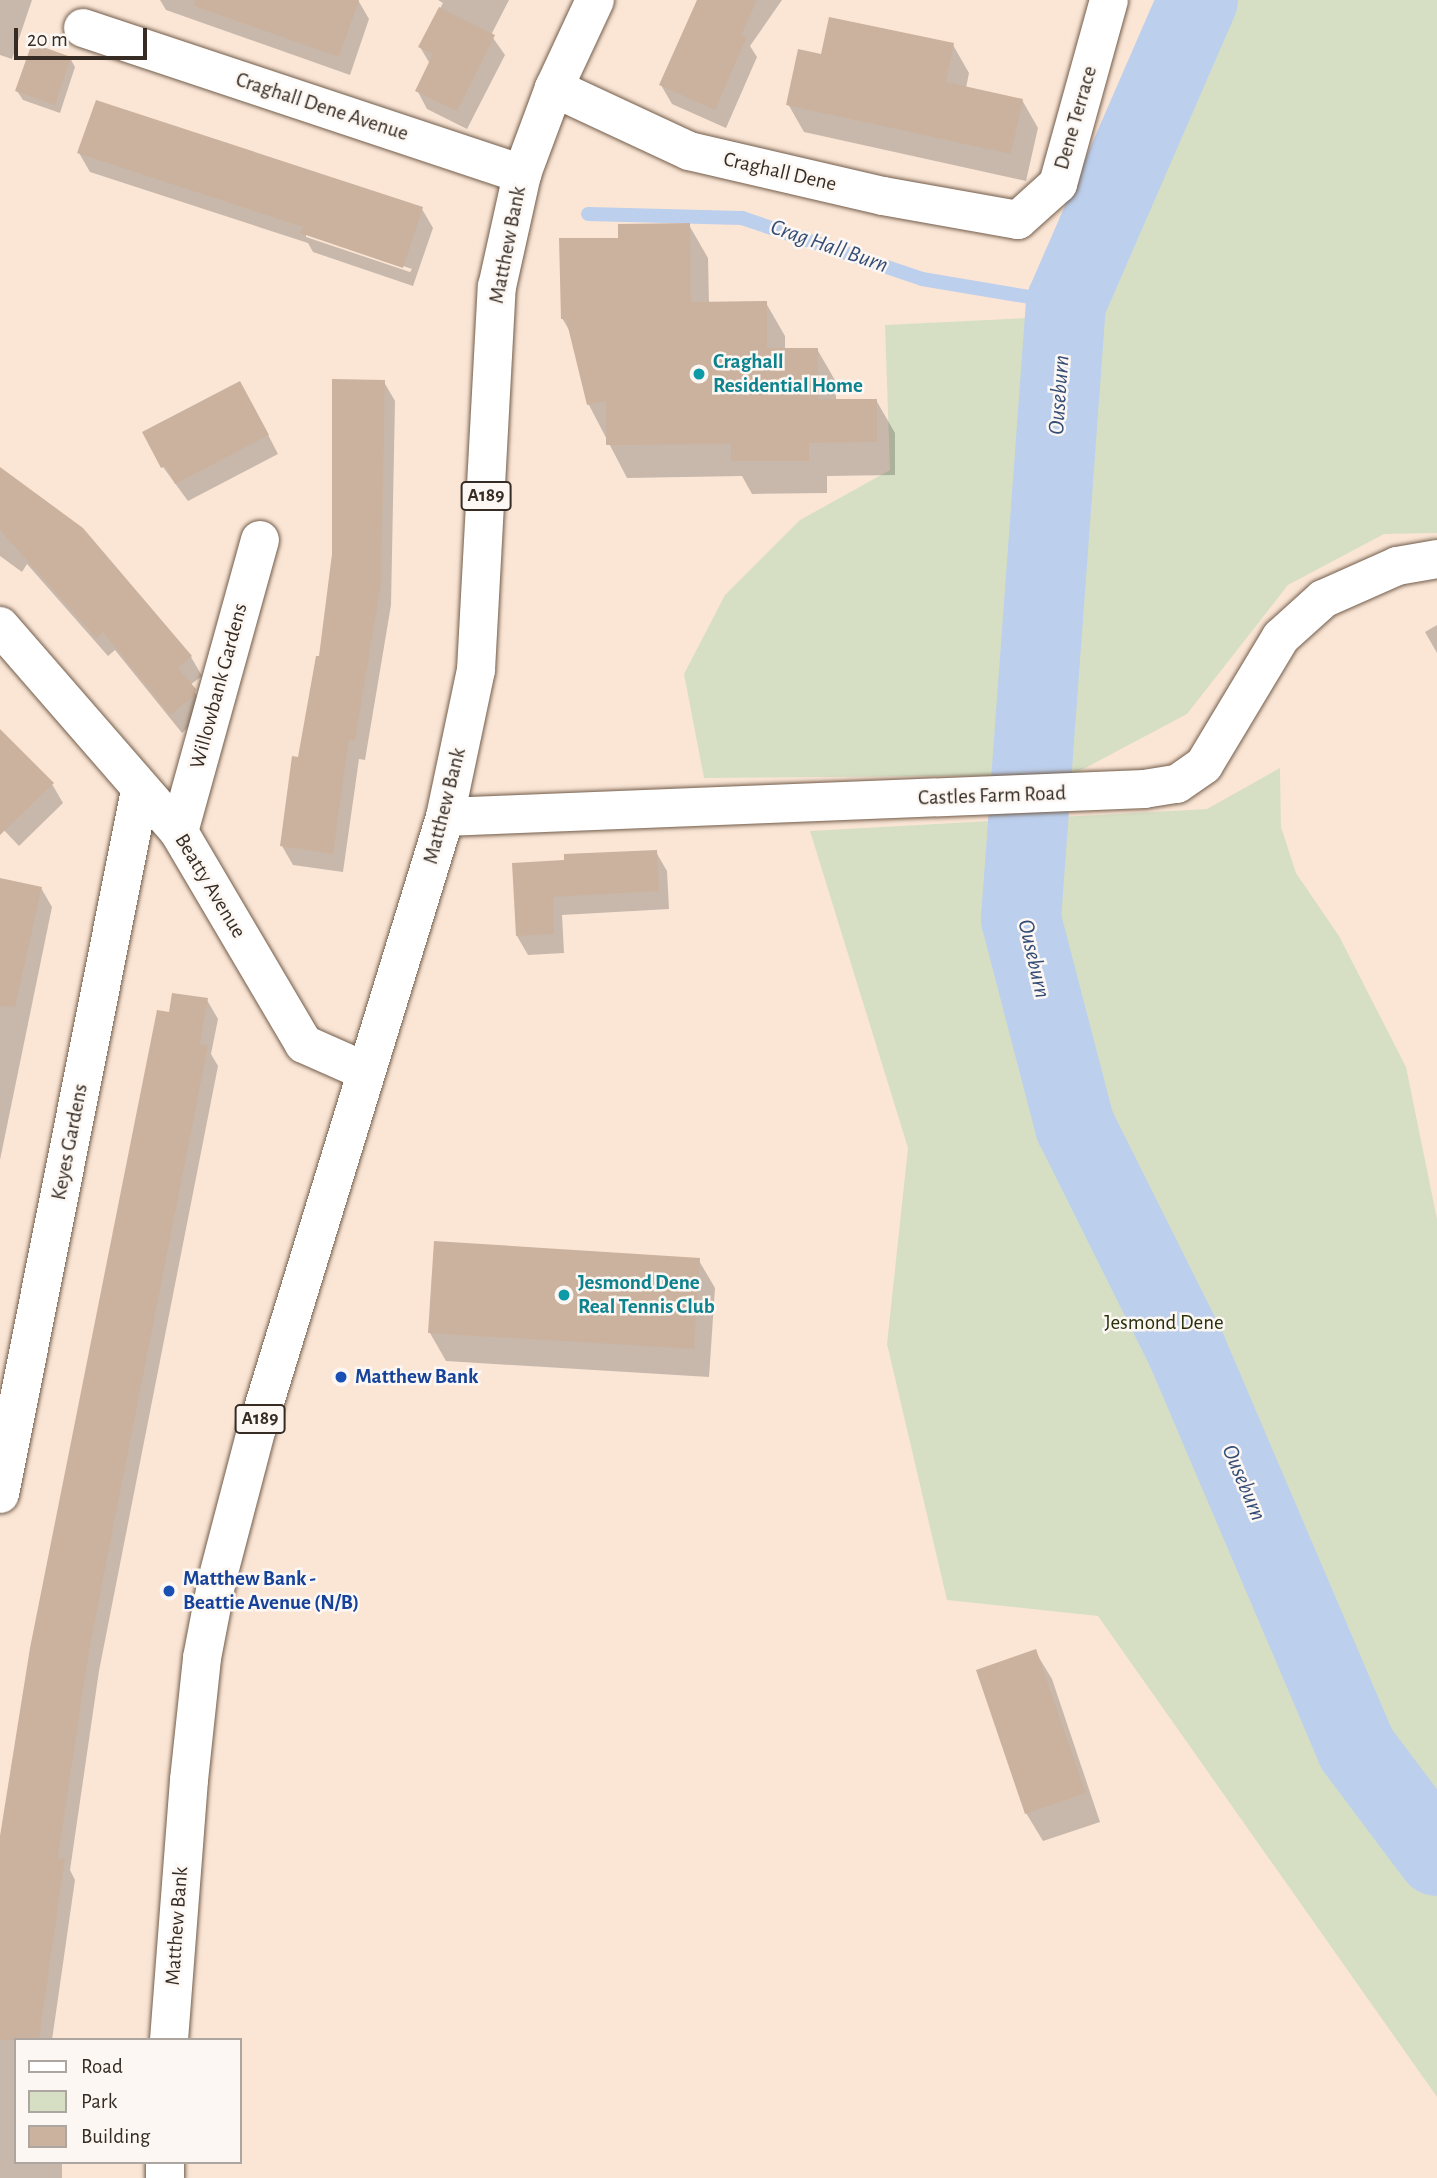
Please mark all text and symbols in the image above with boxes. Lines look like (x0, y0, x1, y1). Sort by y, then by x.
scale bar (18, 14, 150, 58)
text: 20 m (27, 29, 68, 50)
street label: Dene Terrace (1049, 63, 1103, 173)
street label: Craghall Dene Avenue (233, 67, 411, 147)
street label: Craghall Dene (721, 147, 839, 197)
street label: Matthew Bank (484, 184, 532, 306)
water label: Crag Hall Burn (767, 214, 891, 280)
place label: Craghall Residential Home (713, 349, 863, 399)
water label: Ouseburn (1043, 354, 1077, 436)
marker: Craghall Residential Home (691, 366, 707, 382)
road number: A189 (460, 481, 512, 512)
street label: Willowbank Gardens (185, 600, 253, 772)
street label: Matthew Bank (418, 745, 472, 867)
street label: Castles Farm Road (918, 781, 1066, 811)
street label: Beatty Avenue (169, 829, 251, 943)
water label: Ouseburn (1011, 917, 1055, 1001)
street label: Keyes Gardens (46, 1082, 94, 1202)
place label: Jesmond Dene Real Tennis Club (578, 1270, 715, 1320)
marker: Jesmond Dene Real Tennis Club (556, 1287, 572, 1303)
park label: Jesmond Dene (1104, 1310, 1224, 1336)
place label: Matthew Bank (355, 1364, 478, 1390)
marker: Matthew Bank (333, 1369, 349, 1385)
road number: A189 (234, 1404, 286, 1434)
water label: Ouseburn (1215, 1441, 1271, 1525)
place label: Matthew Bank - Beattie Avenue (N/B) (183, 1566, 359, 1616)
marker: Matthew Bank - Beattie Avenue (N/B) (161, 1583, 177, 1599)
street label: Matthew Bank (160, 1866, 194, 1986)
legend (14, 2038, 242, 2164)
text: Road (81, 2056, 123, 2077)
text: Park (81, 2091, 117, 2112)
text: Building (81, 2126, 150, 2147)

